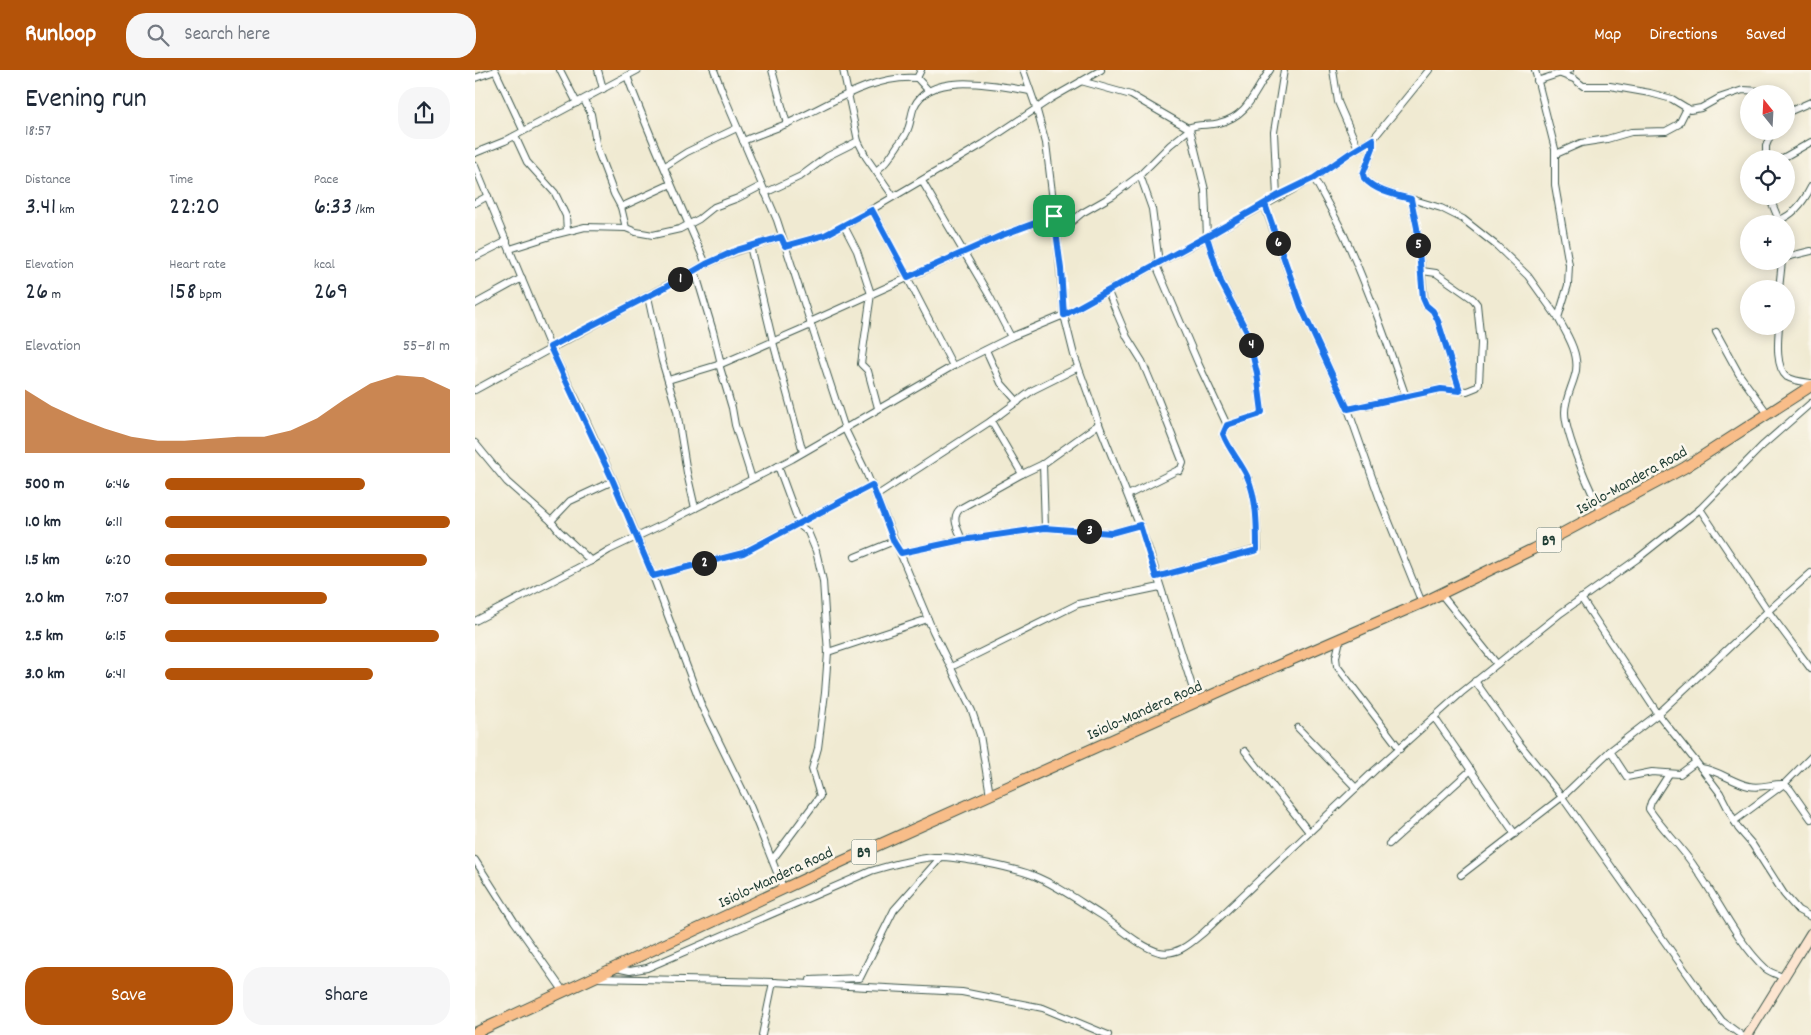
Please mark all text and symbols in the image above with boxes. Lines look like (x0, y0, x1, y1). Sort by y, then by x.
search box (126, 13, 476, 58)
text: Runloop (25, 18, 96, 52)
icon: search (144, 21, 172, 49)
text: Search here (184, 22, 270, 49)
text: Map (1594, 23, 1621, 48)
text: Directions (1649, 23, 1718, 48)
text: Saved (1746, 23, 1786, 48)
text: Evening run (25, 81, 147, 121)
north arrow (1740, 85, 1795, 140)
map controls (1740, 85, 1795, 335)
button: share (398, 87, 450, 139)
text: 18:57 (25, 120, 51, 143)
button: locate (1740, 150, 1795, 205)
text: Distance (25, 170, 71, 190)
text: Time (169, 170, 193, 190)
text: Pace (314, 170, 338, 190)
text: 3.41 (25, 190, 56, 226)
text: 22:20 (169, 190, 220, 226)
text: 6:33 (314, 190, 352, 226)
pin (1033, 195, 1075, 237)
text: km (56, 200, 75, 220)
text: /km (352, 200, 375, 220)
icon: arrive (1040, 202, 1068, 230)
button: + (1740, 215, 1795, 270)
pin: 6 (1265, 230, 1291, 256)
pin: 5 (1405, 232, 1431, 258)
text: 6 (1275, 233, 1282, 253)
text: 5 (1415, 235, 1422, 255)
text: Elevation (25, 255, 74, 275)
text: Heart rate (169, 255, 226, 275)
text: kcal (314, 255, 335, 275)
pin: 1 (667, 266, 693, 292)
text: 1 (679, 269, 682, 289)
text: 26 (25, 275, 48, 311)
text: 158 (169, 275, 196, 311)
text: 269 (314, 275, 348, 311)
button: − (1740, 280, 1795, 335)
text: m (48, 285, 61, 305)
text: bpm (196, 285, 222, 305)
pin: 4 (1239, 332, 1263, 358)
text: Elevation (25, 335, 81, 358)
text: 55–81 m (403, 335, 450, 358)
text: 4 (1249, 335, 1254, 355)
street label: Isiolo-Mandera Road (1572, 441, 1692, 521)
text: 500 m (25, 473, 65, 496)
text: 6:46 (105, 473, 130, 496)
text: 1.0 km (25, 511, 61, 534)
text: 6:11 (105, 511, 123, 534)
pin: 3 (1077, 518, 1101, 544)
text: 3 (1086, 521, 1093, 541)
road number: B9 (1537, 528, 1561, 552)
text: 1.5 km (25, 549, 60, 572)
text: 6:20 (105, 549, 131, 572)
pin: 2 (691, 550, 717, 576)
text: 2 (701, 553, 708, 573)
text: 2.0 km (25, 587, 65, 610)
text: 7:07 (105, 587, 129, 610)
text: 2.5 km (25, 625, 63, 648)
text: 6:15 (105, 625, 126, 648)
text: 3.0 km (25, 663, 65, 686)
text: 6:41 (105, 663, 126, 686)
street label: Isiolo-Mandera Road (1084, 676, 1206, 747)
road number: B9 (851, 840, 877, 864)
street label: Isiolo-Mandera Road (715, 842, 837, 915)
button: Save (25, 967, 233, 1025)
button: Share (243, 967, 450, 1025)

